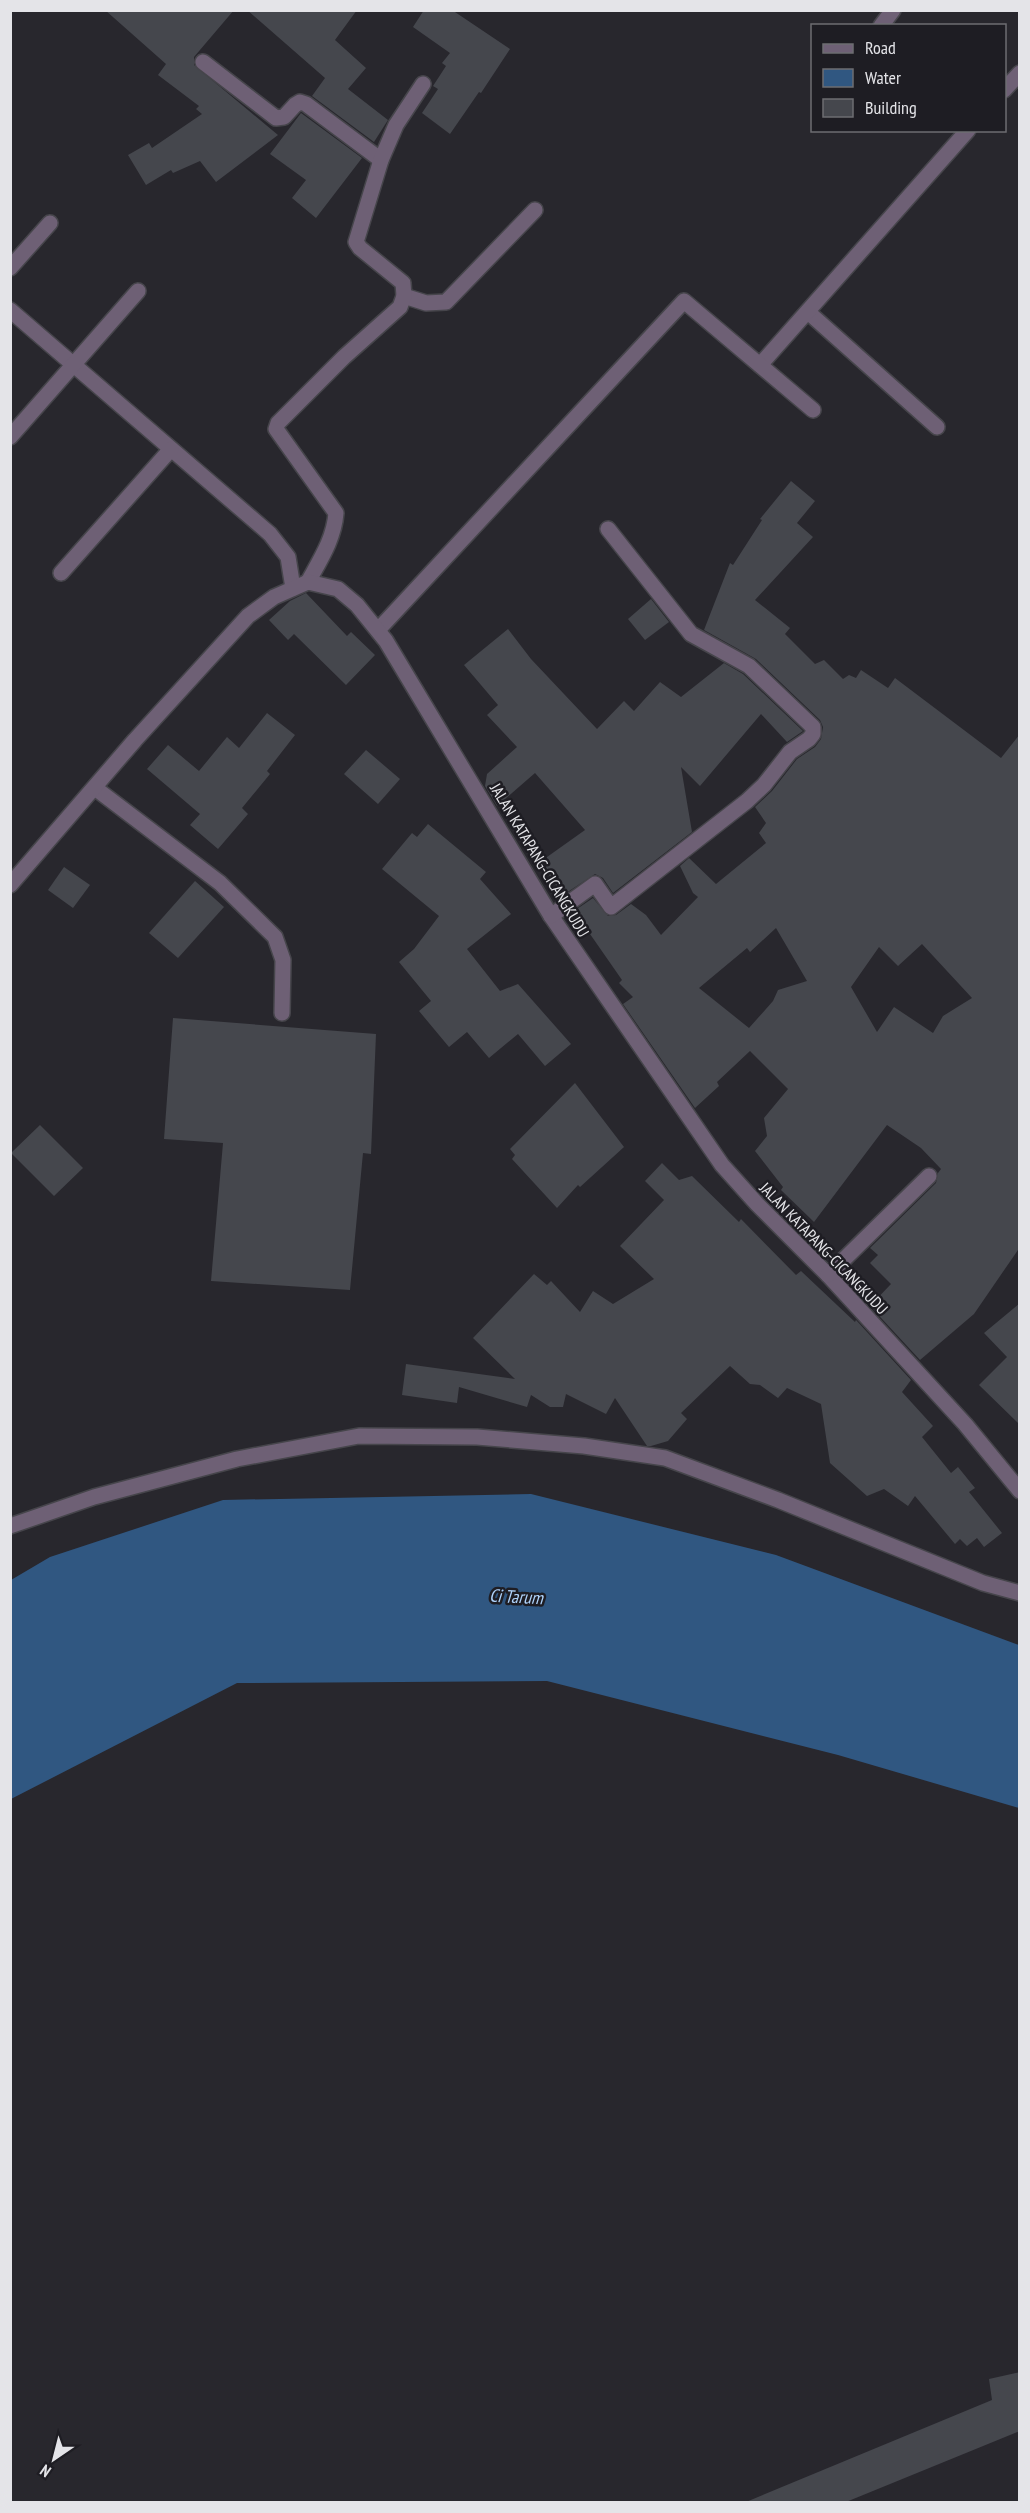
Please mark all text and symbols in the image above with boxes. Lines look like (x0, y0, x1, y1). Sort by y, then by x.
legend (811, 24, 1006, 132)
text: Road (865, 36, 896, 59)
text: Water (865, 66, 901, 89)
text: Building (865, 96, 917, 119)
street label: JALAN KATAPANG-CICANGKUDU (486, 779, 594, 941)
street label: JALAN KATAPANG-CICANGKUDU (755, 1177, 892, 1318)
water label: Ci Tarum (489, 1584, 545, 1609)
north arrow (24, 2429, 84, 2489)
text: N (36, 2461, 55, 2482)

